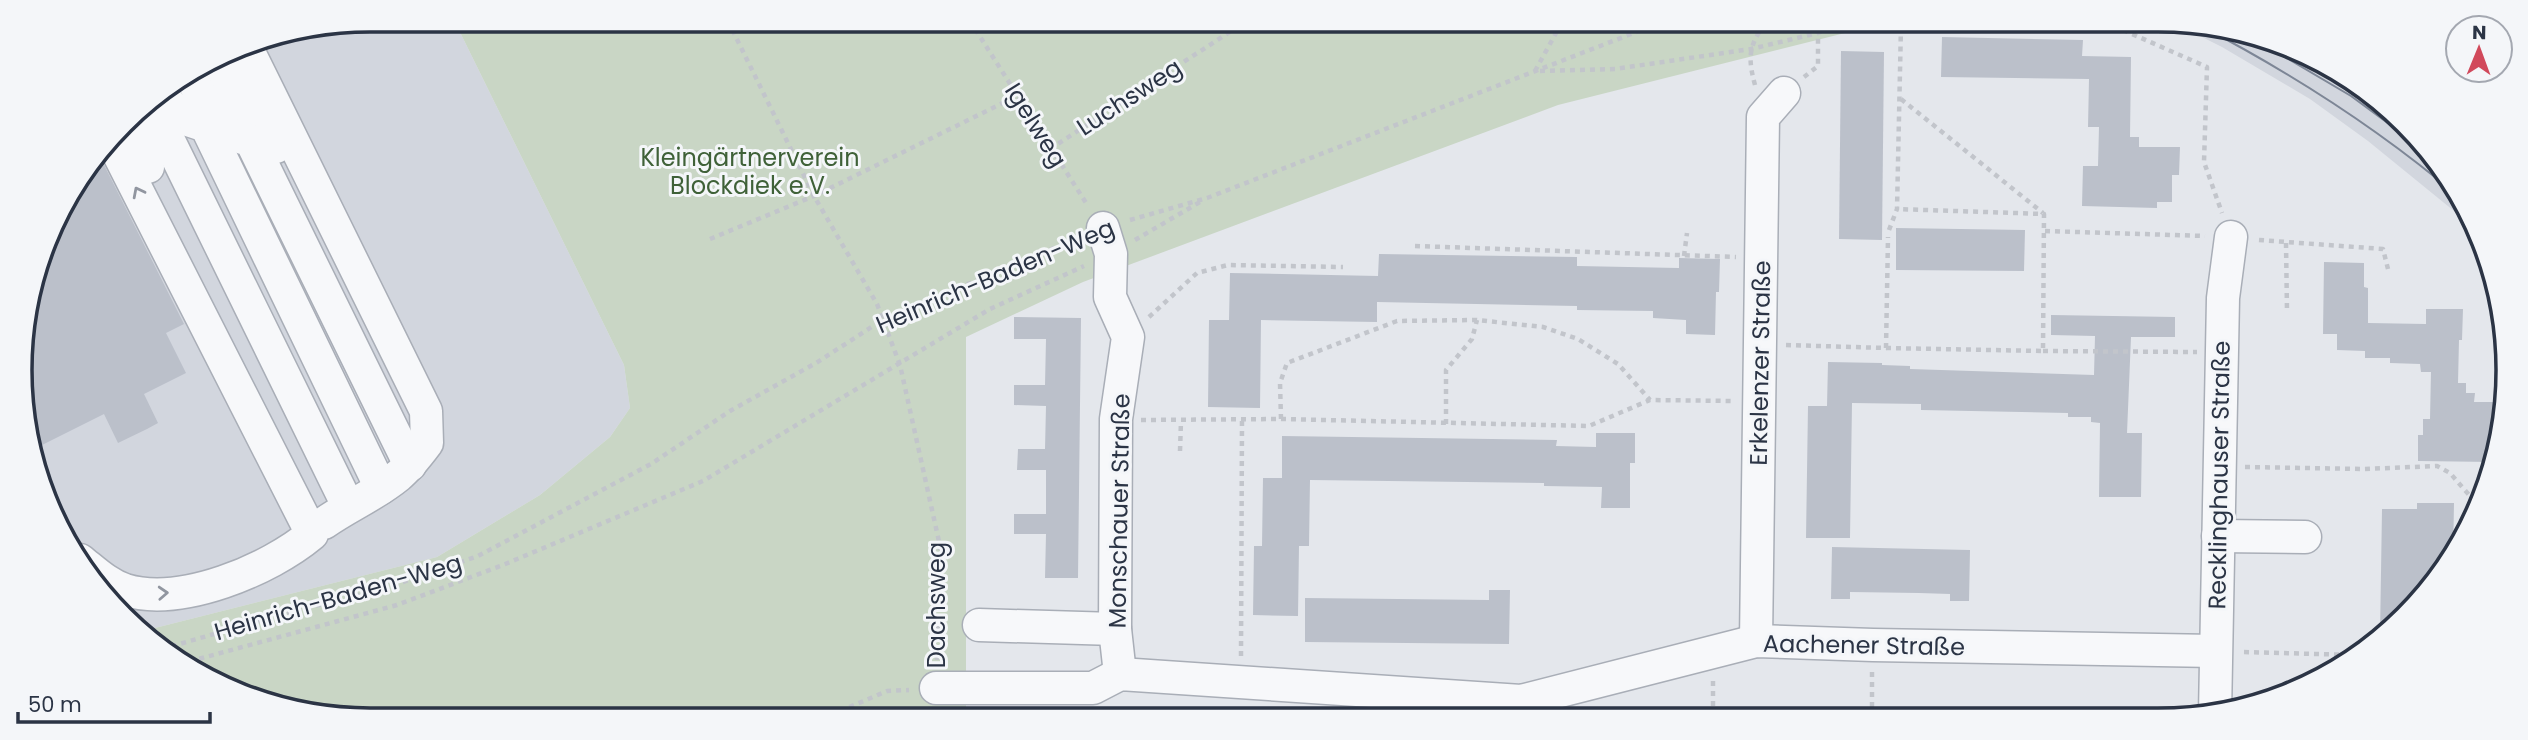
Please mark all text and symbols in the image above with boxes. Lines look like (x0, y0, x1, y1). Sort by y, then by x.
north arrow (2444, 14, 2514, 84)
text: N (2472, 19, 2487, 46)
street label: Luchsweg (1070, 51, 1188, 143)
street label: Igelweg (997, 77, 1075, 173)
park label: Kleingärtnerverein Blockdiek e.V. (640, 141, 860, 202)
one-way arrow (132, 187, 146, 200)
street label: Heinrich-Baden-Weg (871, 211, 1119, 341)
street label: Erkelenzer Straße (1742, 260, 1778, 466)
street label: Recklinghauser Straße (2200, 340, 2238, 610)
street label: Monschauer Straße (1100, 393, 1138, 629)
street label: Dachsweg (920, 542, 953, 668)
street label: Heinrich-Baden-Weg (210, 546, 466, 648)
one-way arrow (158, 585, 169, 600)
street label: Aachener Straße (1763, 627, 1965, 663)
scale bar (18, 680, 210, 724)
text: 50 m (28, 690, 82, 719)

